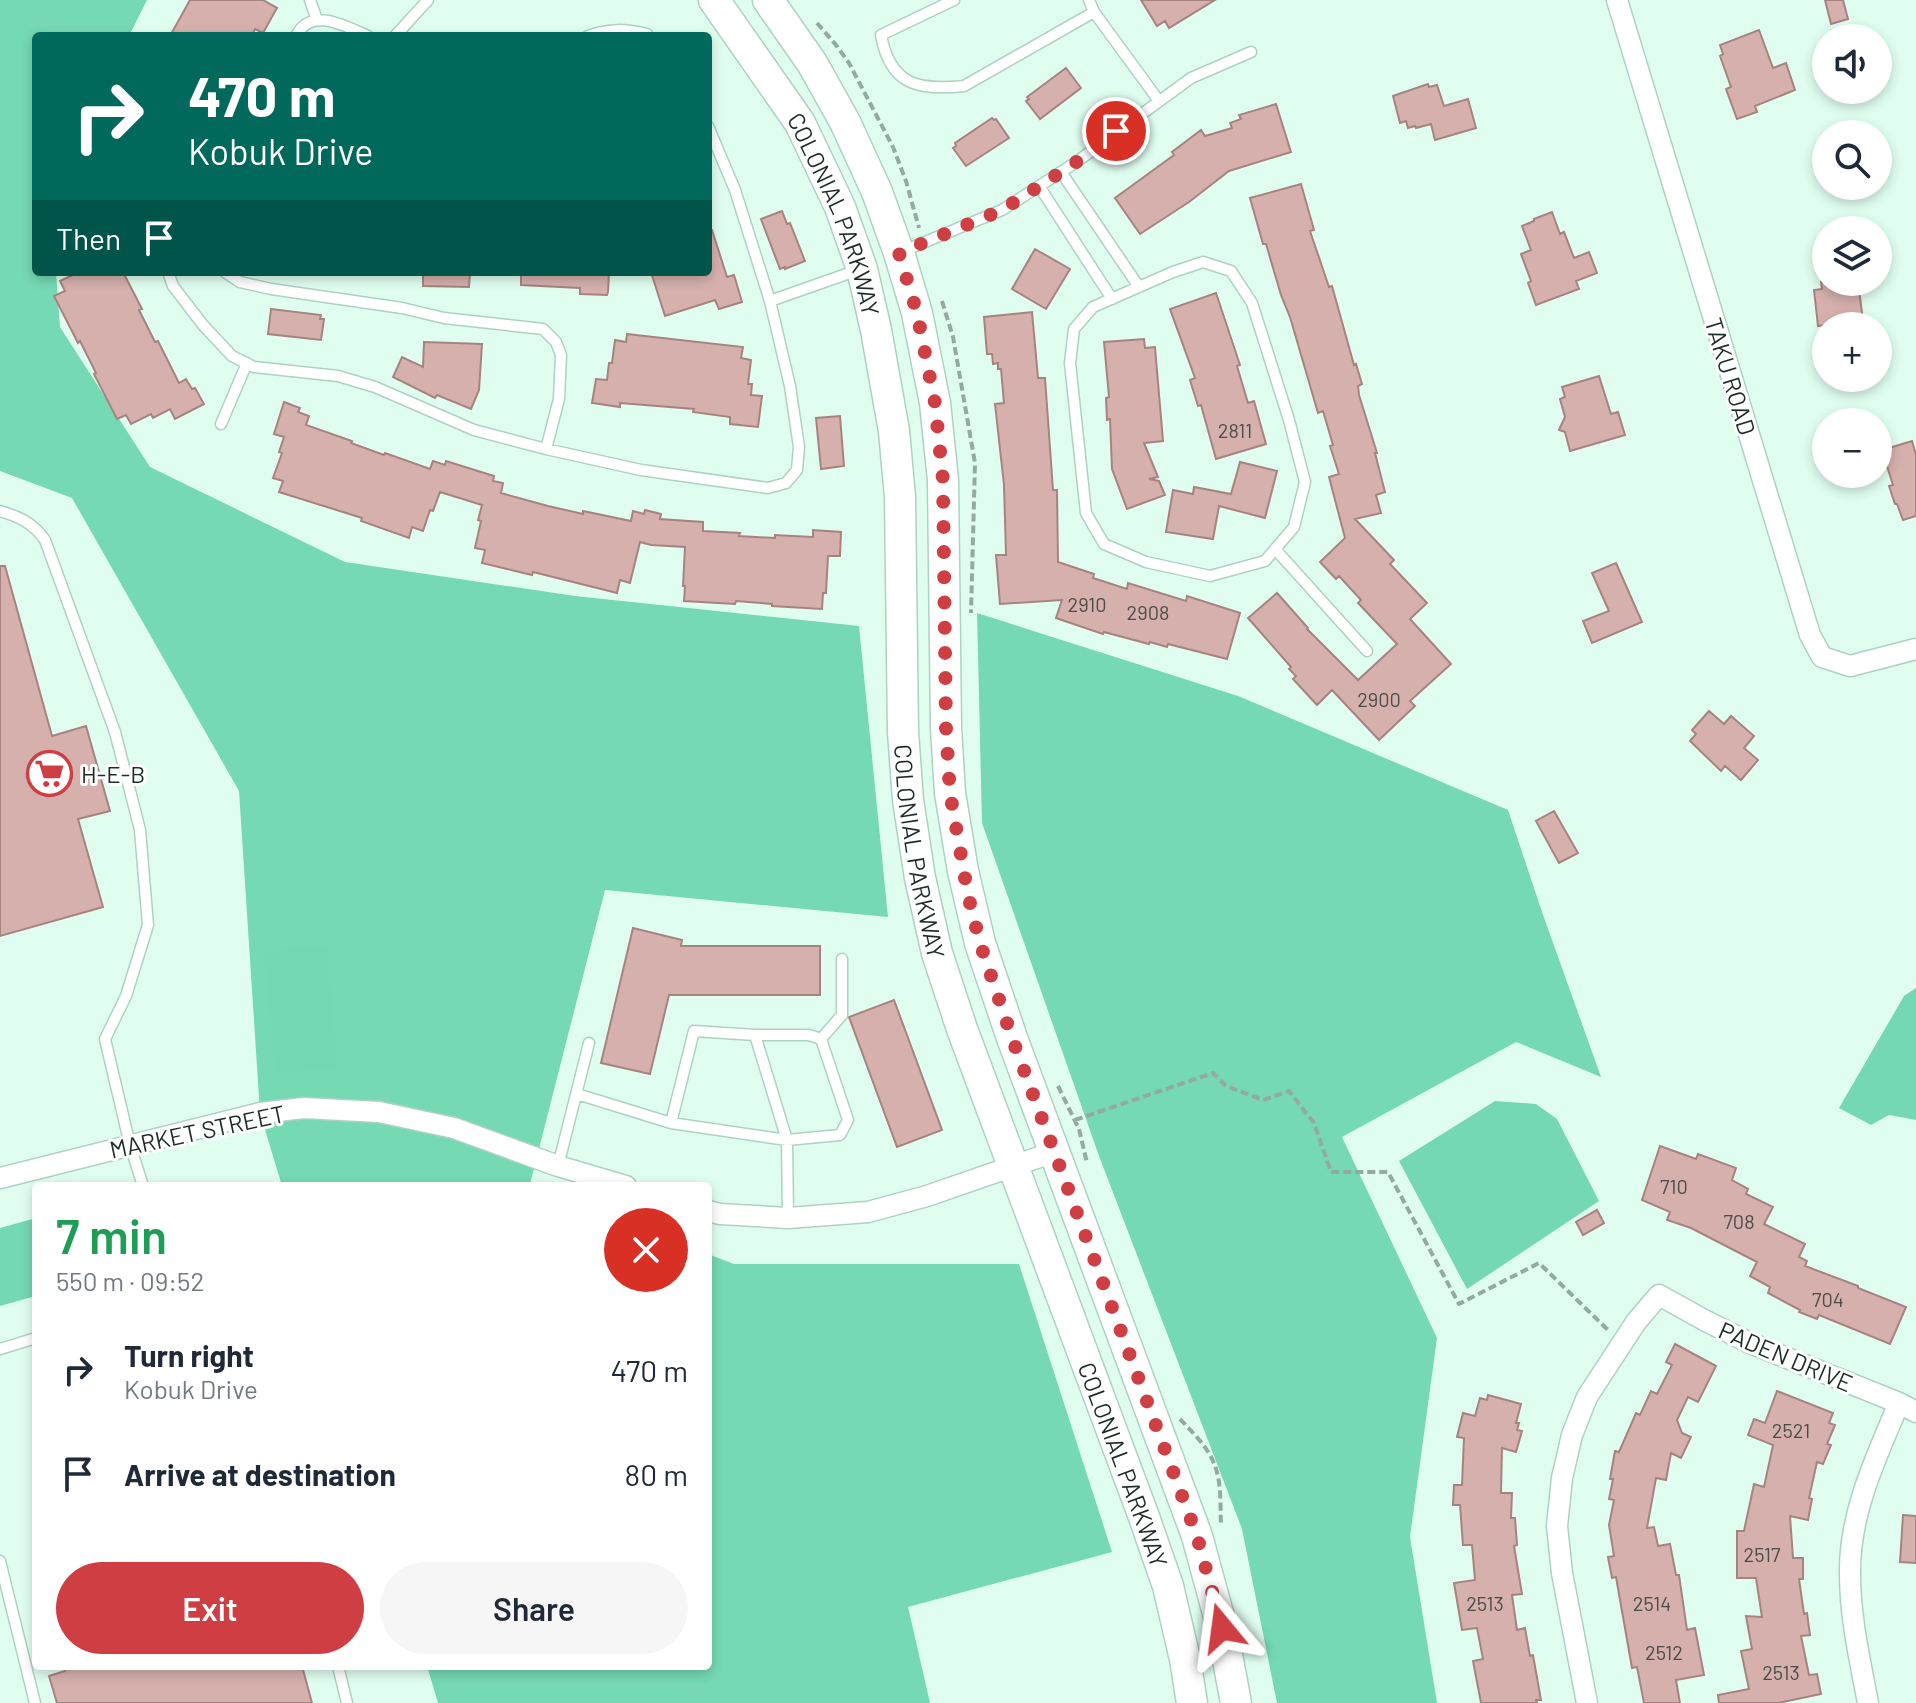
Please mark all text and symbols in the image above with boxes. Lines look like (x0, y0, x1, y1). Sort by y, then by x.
map controls (1812, 24, 1892, 488)
button: sound (1812, 24, 1892, 104)
text: 470 m (188, 61, 336, 128)
icon: right (56, 64, 160, 168)
pin (1082, 97, 1150, 165)
street label: COLONIAL PARKWAY (782, 106, 887, 318)
icon: arrive (1094, 109, 1138, 153)
button: search (1812, 120, 1892, 200)
text: Kobuk Drive (188, 129, 373, 172)
icon: arrive (137, 216, 181, 260)
button: layers (1812, 216, 1892, 296)
text: Then (56, 220, 121, 256)
button: + (1812, 312, 1892, 392)
street label: TAKU ROAD (1699, 314, 1763, 438)
button: − (1812, 408, 1892, 488)
house number: 2811 (1218, 418, 1252, 442)
house number: 2910 (1067, 592, 1107, 616)
house number: 2908 (1127, 600, 1169, 624)
house number: 2900 (1357, 687, 1401, 711)
street label: COLONIAL PARKWAY (889, 743, 952, 961)
supermarket icon: H-E-B (26, 749, 74, 797)
place label: H-E-B (81, 759, 145, 788)
street label: MARKET STREET (107, 1098, 287, 1164)
house number: 710 (1660, 1174, 1688, 1198)
text: 7 min (56, 1206, 167, 1264)
button: close (604, 1208, 688, 1292)
house number: 708 (1723, 1209, 1755, 1233)
text: 550 m · 09:52 (56, 1265, 204, 1296)
house number: 704 (1812, 1287, 1844, 1311)
street label: PADEN DRIVE (1715, 1315, 1857, 1397)
text: Turn right (124, 1337, 254, 1373)
icon: right (56, 1348, 100, 1392)
text: 470 m (610, 1352, 688, 1388)
street label: COLONIAL PARKWAY (1073, 1358, 1175, 1571)
text: Kobuk Drive (124, 1373, 258, 1404)
house number: 2521 (1772, 1418, 1810, 1442)
icon: arrive (56, 1452, 100, 1496)
text: Arrive at destination (124, 1456, 396, 1492)
text: 80 m (625, 1456, 688, 1492)
house number: 2517 (1744, 1542, 1781, 1566)
button: Exit (56, 1562, 364, 1654)
button: Share (380, 1562, 688, 1654)
position arrow (1180, 1586, 1264, 1670)
house number: 2513 (1466, 1591, 1504, 1615)
house number: 2514 (1633, 1591, 1671, 1615)
house number: 2512 (1645, 1640, 1683, 1664)
house number: 2513 (1762, 1660, 1800, 1684)

